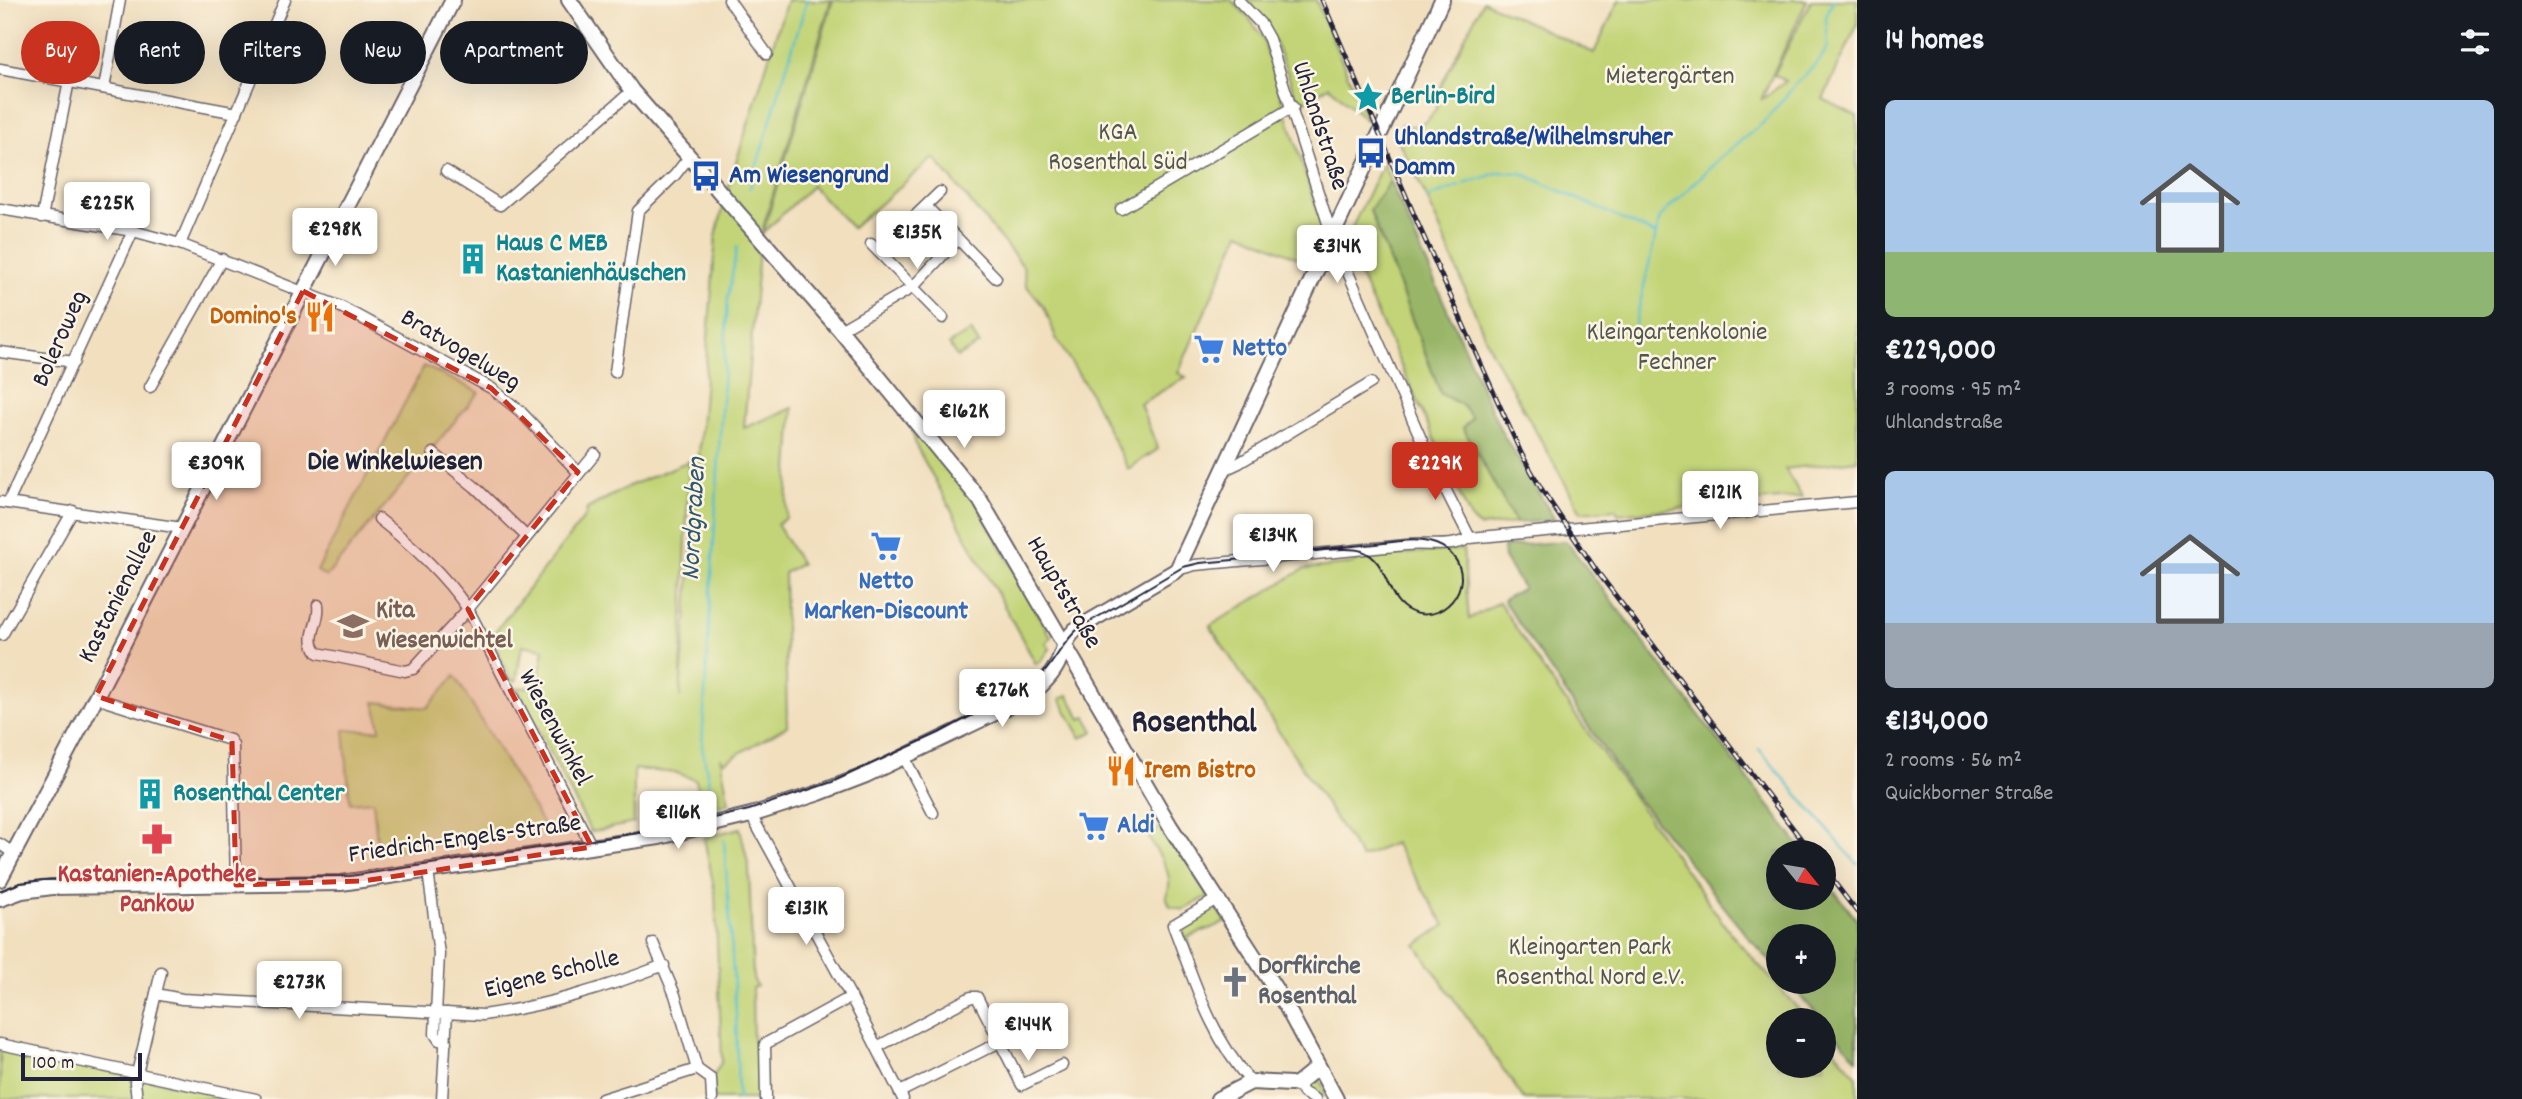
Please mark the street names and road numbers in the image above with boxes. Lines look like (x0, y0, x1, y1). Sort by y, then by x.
street label: Uhlandstraße (1281, 57, 1357, 195)
street label: Boleroweg (23, 285, 99, 393)
street label: Bratvogelweg (393, 300, 527, 402)
street label: Kastanienallee (70, 524, 168, 670)
street label: Hauptstraße (1016, 530, 1110, 656)
street label: Wiesenwinkel (508, 663, 600, 793)
street label: Friedrich-Engels-Straße (346, 805, 584, 875)
street label: Eigene Scholle (481, 940, 623, 1010)

